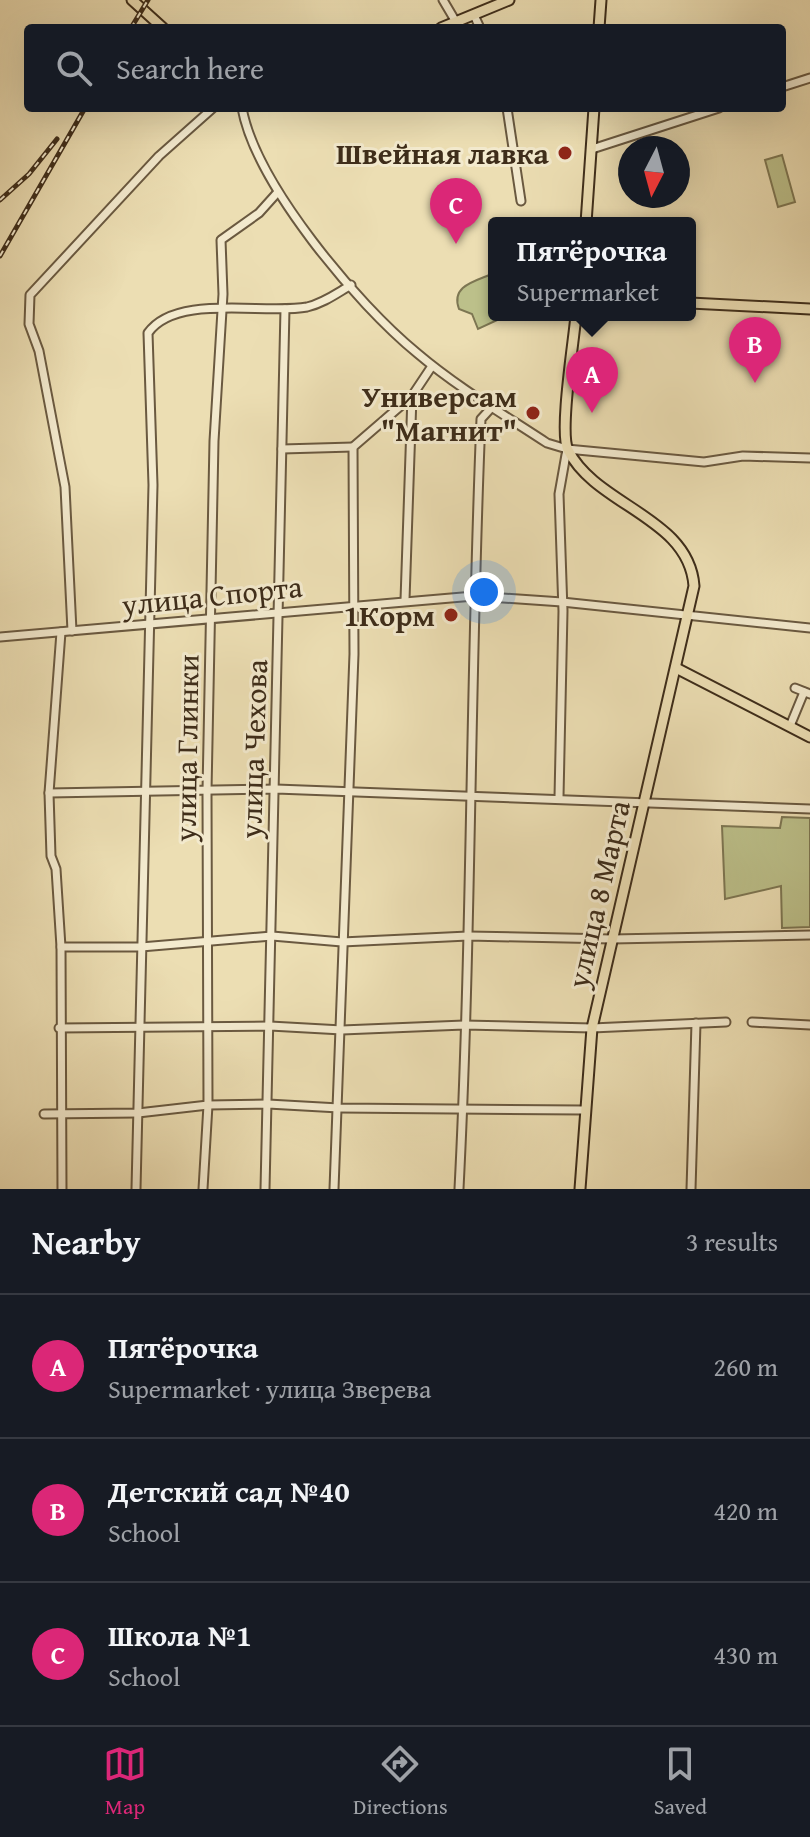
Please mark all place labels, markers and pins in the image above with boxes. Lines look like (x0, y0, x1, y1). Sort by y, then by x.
place label: Швейная лавка (336, 131, 550, 175)
marker: Швейная лавка (556, 144, 574, 162)
pin: C (430, 178, 482, 244)
pin: B (729, 317, 781, 383)
pin: A (566, 347, 618, 413)
place label: Универсам "Магнит" (362, 374, 517, 452)
marker: Универсам "Магнит" (524, 404, 542, 422)
place label: 1Корм (344, 593, 435, 637)
marker: 1Корм (442, 606, 460, 624)

